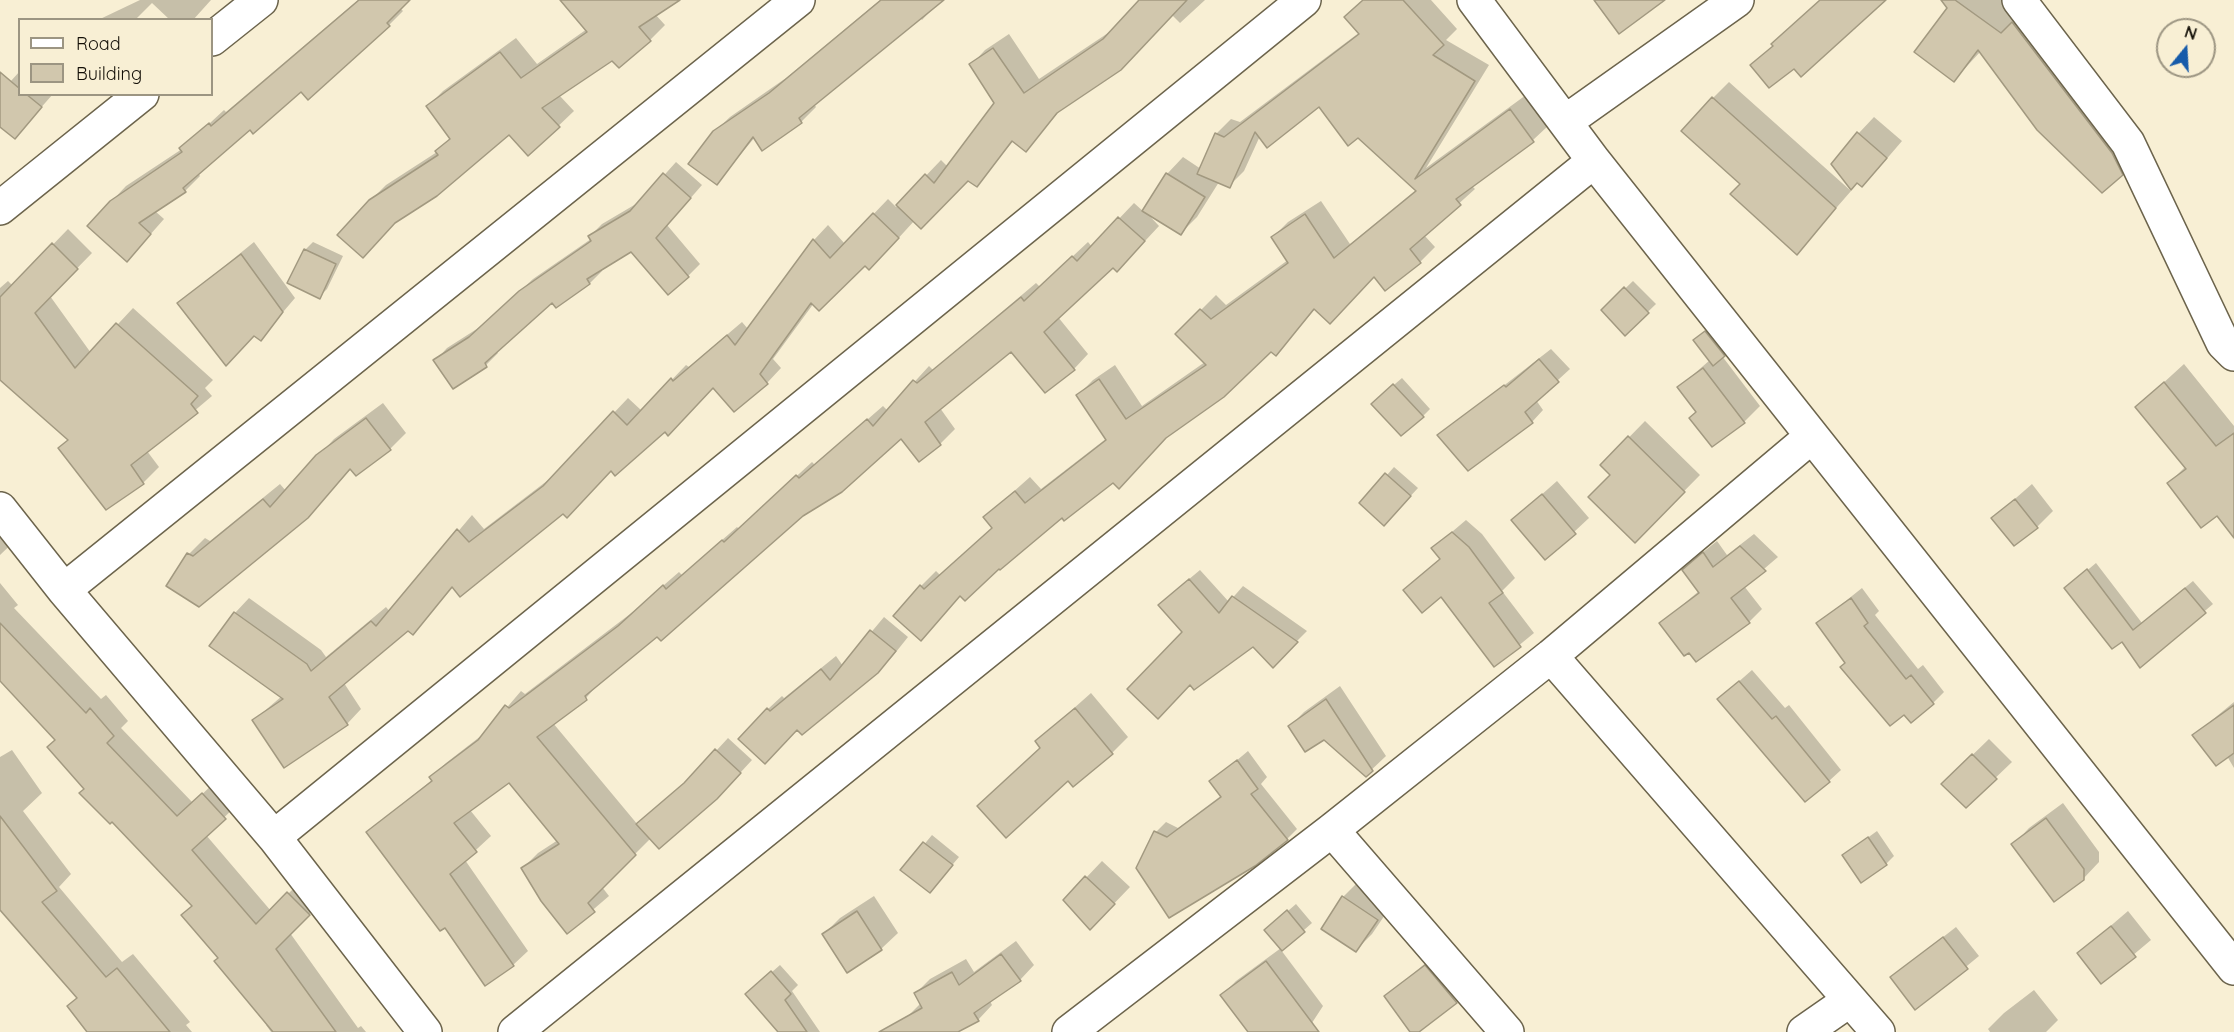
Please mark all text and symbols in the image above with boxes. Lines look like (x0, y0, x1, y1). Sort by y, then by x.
legend (18, 18, 213, 96)
north arrow (2156, 18, 2216, 78)
text: N (2182, 21, 2200, 44)
text: Road (76, 32, 121, 55)
text: Building (76, 62, 142, 85)

